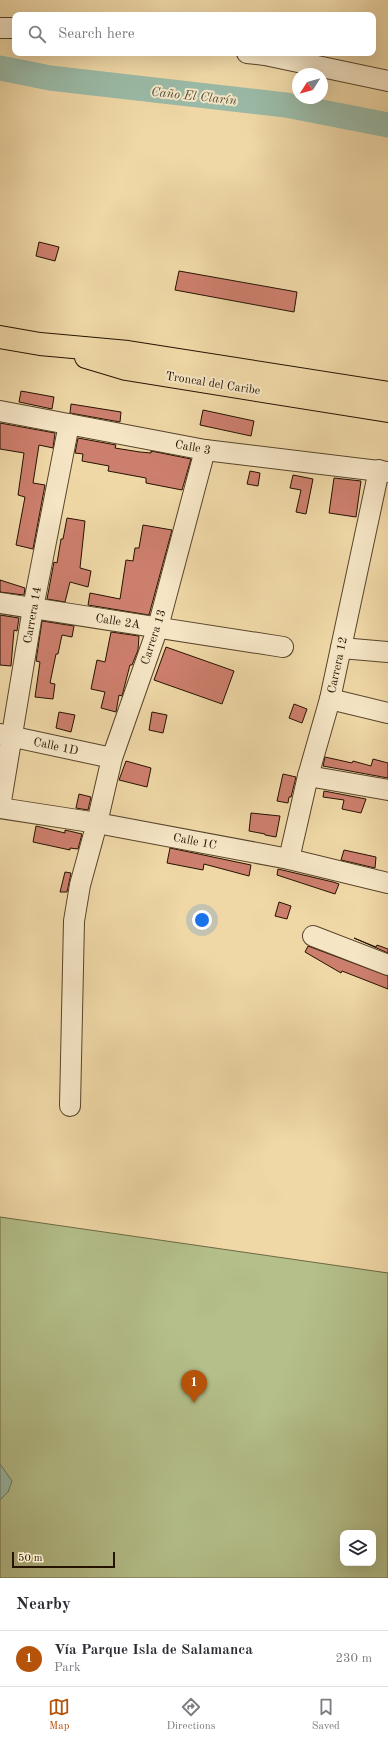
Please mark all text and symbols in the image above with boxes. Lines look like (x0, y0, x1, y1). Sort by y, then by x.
search box (12, 12, 376, 56)
icon: search (26, 23, 48, 45)
text: Search here (58, 27, 135, 42)
north arrow (292, 68, 328, 104)
water label: Caño El Clarín (150, 86, 238, 108)
street label: Troncal del Caribe (165, 371, 262, 397)
street label: Calle 3 (174, 439, 212, 457)
street label: Carrera 14 (22, 586, 44, 645)
street label: Carrera 13 (139, 608, 169, 666)
street label: Calle 2A (94, 613, 141, 631)
street label: Carrera 12 (326, 636, 350, 695)
street label: Calle 1D (32, 736, 79, 758)
street label: Calle 1C (172, 832, 218, 852)
your location (192, 910, 212, 930)
pin: 1 (181, 1370, 207, 1403)
map controls (340, 1530, 376, 1566)
button: layers (340, 1530, 376, 1566)
scale bar (12, 1550, 115, 1569)
text: 50 m (18, 1553, 43, 1564)
text: Nearby (16, 1596, 71, 1613)
text: Vía Parque Isla de Salamanca (54, 1643, 253, 1658)
text: 1 (25, 1652, 33, 1665)
text: 230 m (335, 1652, 372, 1665)
text: Park (54, 1661, 81, 1674)
tab: Map (48, 1696, 70, 1734)
tab: Directions (167, 1696, 215, 1734)
tab: Saved (312, 1696, 340, 1734)

